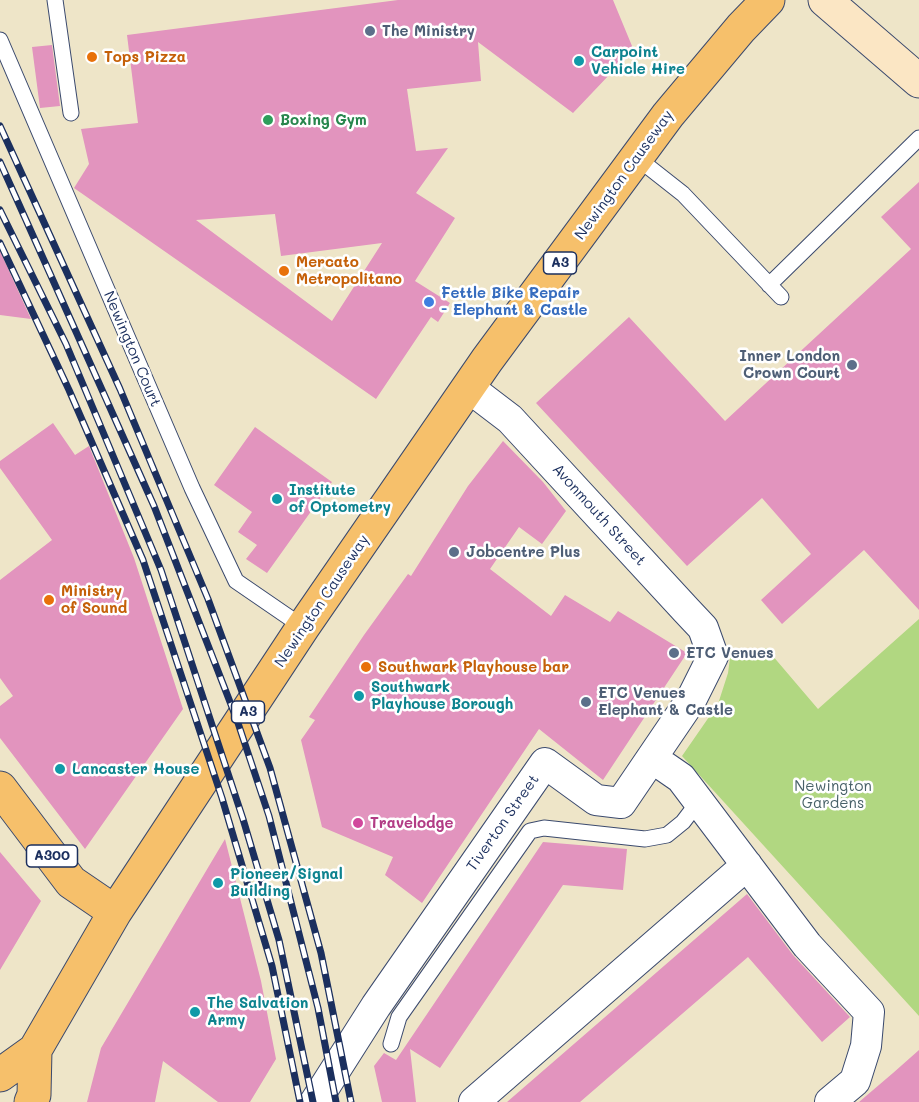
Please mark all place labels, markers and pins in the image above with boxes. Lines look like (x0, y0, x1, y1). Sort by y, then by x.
place label: The Ministry (382, 22, 475, 40)
marker: The Ministry (363, 24, 377, 38)
place label: Carpoint Vehicle Hire (591, 43, 685, 78)
place label: Tops Pizza (104, 48, 186, 66)
marker: Tops Pizza (85, 50, 99, 64)
marker: Carpoint Vehicle Hire (572, 54, 586, 68)
place label: Boxing Gym (280, 111, 367, 129)
marker: Boxing Gym (261, 113, 275, 127)
place label: Mercato Metropolitano (296, 253, 402, 288)
marker: Mercato Metropolitano (277, 264, 291, 278)
place label: Fettle Bike Repair - Elephant & Castle (441, 284, 588, 319)
marker: Fettle Bike Repair - Elephant & Castle (422, 295, 436, 309)
place label: Inner London Crown Court (739, 347, 840, 382)
marker: Inner London Crown Court (845, 358, 859, 372)
place label: Institute of Optometry (289, 481, 391, 516)
marker: Institute of Optometry (270, 492, 284, 506)
place label: Jobcentre Plus (466, 543, 580, 561)
marker: Jobcentre Plus (447, 545, 461, 559)
place label: Ministry of Sound (61, 582, 127, 617)
marker: Ministry of Sound (42, 593, 56, 607)
place label: ETC Venues (686, 644, 774, 662)
marker: ETC Venues (667, 646, 681, 660)
place label: Southwark Playhouse bar (378, 658, 569, 676)
marker: Southwark Playhouse bar (359, 660, 373, 674)
place label: Southwark Playhouse Borough (371, 678, 513, 713)
place label: ETC Venues Elephant & Castle (598, 684, 733, 719)
marker: Southwark Playhouse Borough (352, 689, 366, 703)
marker: ETC Venues Elephant & Castle (579, 695, 593, 709)
place label: Lancaster House (72, 760, 199, 778)
marker: Lancaster House (53, 762, 67, 776)
place label: Travelodge (370, 814, 453, 832)
marker: Travelodge (351, 816, 365, 830)
place label: Pioneer/Signal Building (230, 865, 343, 900)
marker: Pioneer/Signal Building (211, 876, 225, 890)
place label: The Salvation Army (207, 994, 308, 1029)
marker: The Salvation Army (188, 1005, 202, 1019)

